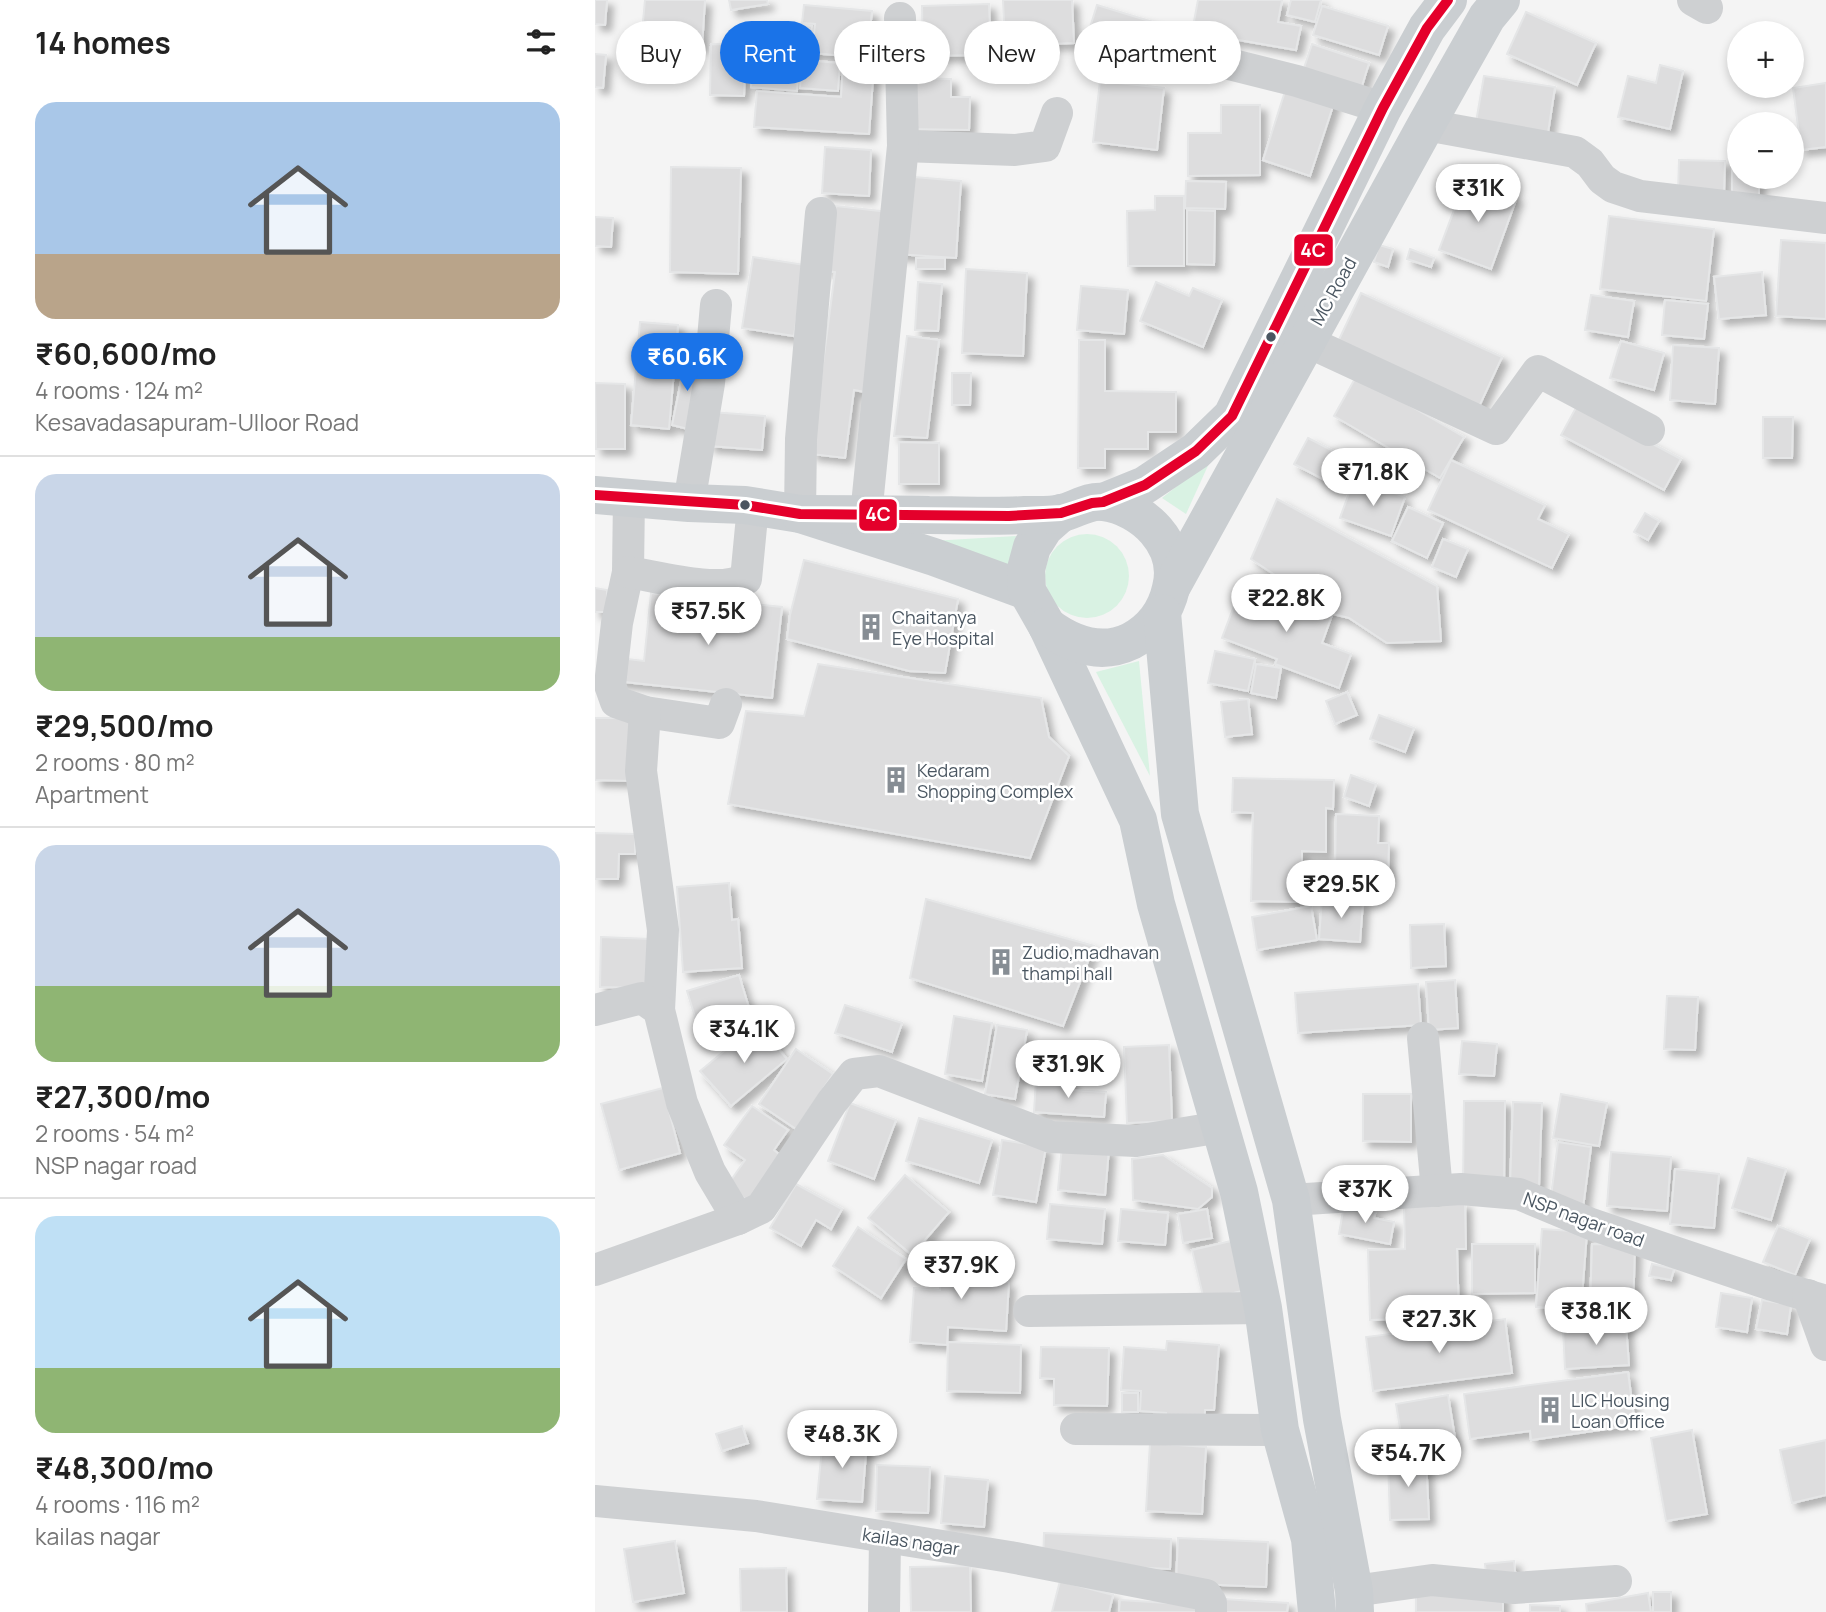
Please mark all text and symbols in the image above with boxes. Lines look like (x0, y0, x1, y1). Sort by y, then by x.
chip: Buy (616, 21, 706, 84)
chip: Rent (720, 21, 820, 84)
chip: Filters (834, 21, 950, 84)
chip: New (964, 21, 1060, 84)
chip: Apartment (1074, 21, 1241, 84)
map controls (1727, 21, 1804, 189)
button: + (1727, 21, 1804, 98)
text: 14 homes (35, 22, 171, 63)
icon: filters (522, 23, 560, 61)
button: − (1727, 112, 1804, 189)
icon: home (235, 147, 361, 273)
pin: ₹31K (1437, 164, 1519, 224)
text: ₹31K (1452, 171, 1504, 203)
line badge: 4C (1293, 233, 1334, 267)
text: 4C (1300, 237, 1326, 263)
street label: MC Road (1304, 253, 1362, 329)
unlabelled marker (1264, 330, 1278, 344)
text: ₹60,600/mo (35, 333, 217, 374)
pin: ₹60.6K (630, 334, 744, 393)
text: ₹60.6K (647, 340, 727, 372)
text: 4 rooms · 124 m² (35, 374, 203, 406)
text: Kesavadasapuram-Ulloor Road (35, 406, 359, 438)
pin: ₹71.8K (1316, 448, 1430, 508)
text: ₹71.8K (1337, 455, 1409, 487)
unlabelled marker (738, 498, 752, 512)
line badge: 4C (858, 498, 898, 532)
text: 4C (865, 501, 891, 527)
icon: home (235, 519, 361, 645)
pin: ₹22.8K (1229, 574, 1343, 634)
text: ₹22.8K (1247, 581, 1325, 613)
pin: ₹57.5K (651, 588, 765, 647)
text: ₹57.5K (671, 594, 745, 626)
place label: Chaitanya Eye Hospital (892, 605, 994, 650)
building icon: Chaitanya Eye Hospital (856, 612, 886, 642)
text: ₹29,500/mo (35, 705, 213, 746)
text: 2 rooms · 80 m² (35, 746, 195, 778)
place label: Kedaram Shopping Complex (917, 758, 1074, 803)
building icon: Kedaram Shopping Complex (881, 765, 911, 795)
text: Apartment (35, 778, 149, 810)
pin: ₹29.5K (1284, 860, 1398, 920)
text: ₹29.5K (1302, 867, 1380, 899)
icon: home (235, 890, 361, 1016)
place label: Zudio,madhavan thampi hall (1022, 940, 1159, 985)
building icon: Zudio,madhavan thampi hall (986, 947, 1016, 977)
pin: ₹34.1K (687, 1006, 801, 1065)
text: ₹34.1K (709, 1012, 779, 1044)
pin: ₹31.9K (1011, 1040, 1125, 1100)
text: ₹31.9K (1032, 1047, 1104, 1079)
text: ₹27,300/mo (35, 1076, 210, 1117)
text: 2 rooms · 54 m² (35, 1117, 194, 1149)
text: NSP nagar road (35, 1149, 197, 1181)
pin: ₹37K (1324, 1166, 1406, 1225)
text: ₹37K (1338, 1172, 1392, 1204)
street label: NSP nagar road (1520, 1186, 1648, 1252)
pin: ₹37.9K (904, 1242, 1018, 1301)
text: ₹37.9K (923, 1248, 999, 1280)
icon: home (235, 1261, 361, 1387)
pin: ₹38.1K (1539, 1288, 1653, 1347)
text: ₹38.1K (1561, 1294, 1631, 1326)
pin: ₹27.3K (1382, 1296, 1496, 1355)
text: ₹27.3K (1401, 1302, 1477, 1334)
place label: LIC Housing Loan Office (1571, 1388, 1670, 1433)
building icon: LIC Housing Loan Office (1535, 1395, 1565, 1425)
pin: ₹48.3K (785, 1410, 899, 1470)
text: ₹48.3K (803, 1417, 881, 1449)
pin: ₹54.7K (1351, 1430, 1465, 1489)
text: ₹54.7K (1370, 1436, 1446, 1468)
text: ₹48,300/mo (35, 1447, 214, 1488)
text: 4 rooms · 116 m² (35, 1488, 200, 1520)
text: kailas nagar (35, 1520, 161, 1552)
street label: kailas nagar (861, 1521, 962, 1561)

